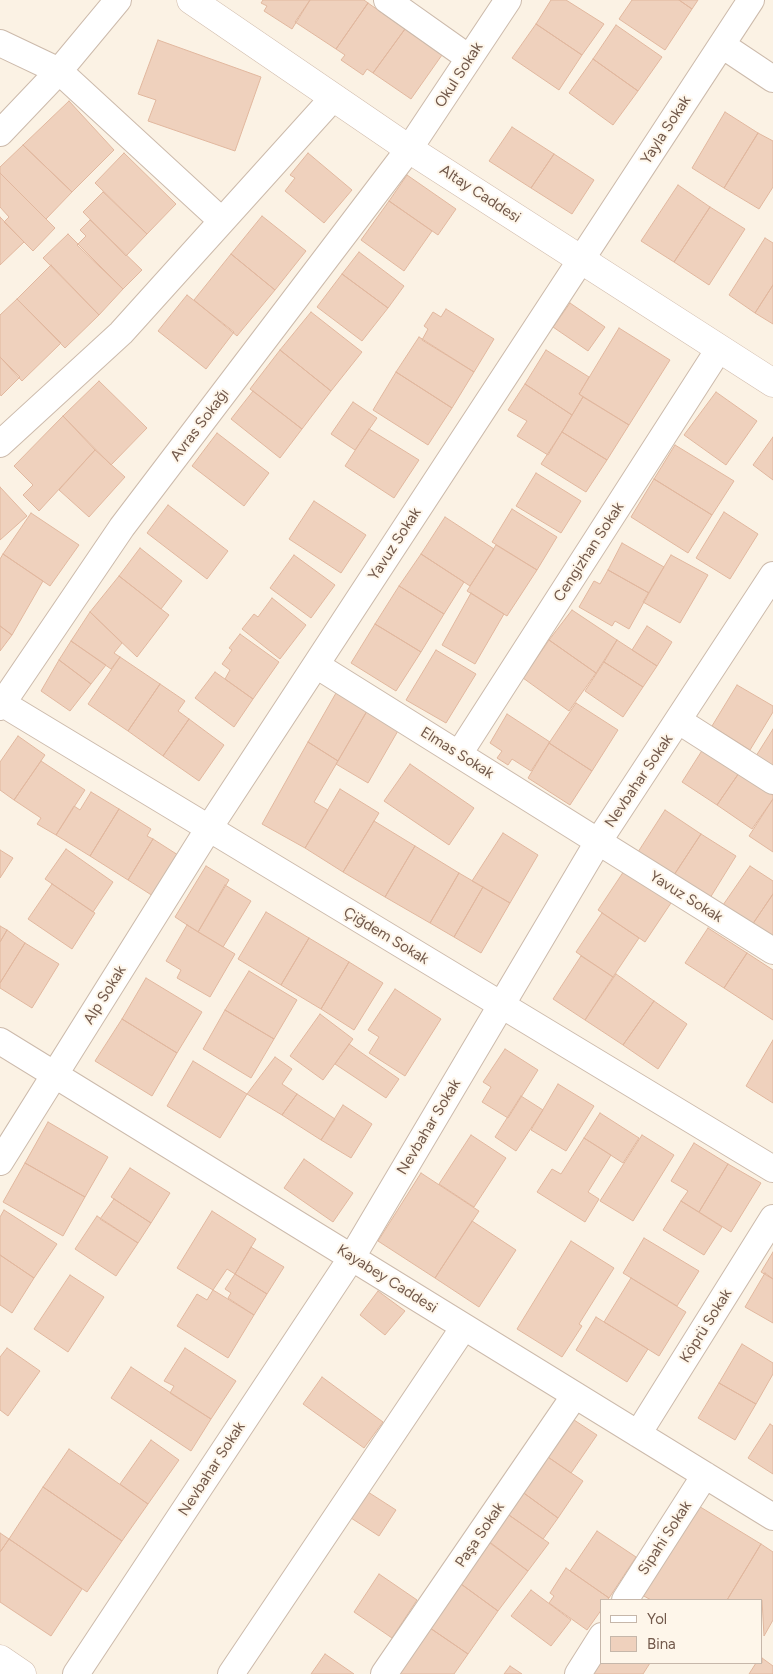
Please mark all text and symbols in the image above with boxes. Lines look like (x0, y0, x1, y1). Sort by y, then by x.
street label: Okul Sokak (431, 39, 487, 111)
street label: Yayla Sokak (637, 92, 695, 168)
street label: Altay Caddesi (436, 161, 524, 227)
street label: Avras Sokağı (167, 385, 233, 465)
street label: Cengizhan Sokak (550, 499, 628, 605)
street label: Yavuz Sokak (365, 504, 425, 584)
street label: Elmas Sokak (417, 723, 497, 783)
street label: Nevbahar Sokak (601, 731, 677, 831)
street label: Yavuz Sokak (646, 867, 726, 927)
street label: Çiğdem Sokak (340, 903, 432, 969)
street label: Alp Sokak (80, 962, 130, 1028)
street label: Nevbahar Sokak (393, 1076, 465, 1178)
street label: Kayabey Caddesi (333, 1241, 441, 1317)
street label: Köprü Sokak (676, 1286, 736, 1366)
street label: Nevbahar Sokak (175, 1419, 249, 1519)
street label: Sipahi Sokak (634, 1498, 696, 1578)
street label: Paşa Sokak (452, 1499, 508, 1571)
legend (600, 1599, 763, 1664)
text: Yol (647, 1610, 667, 1628)
text: Bina (647, 1635, 676, 1653)

